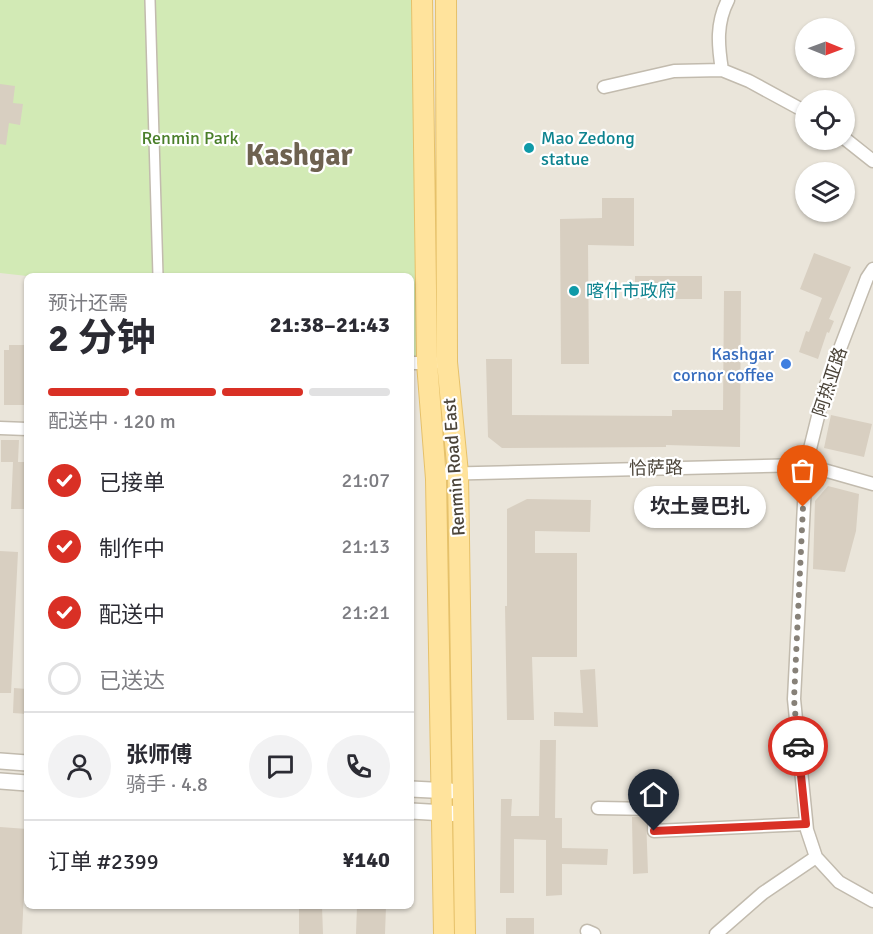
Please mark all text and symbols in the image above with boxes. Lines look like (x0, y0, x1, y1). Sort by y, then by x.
north arrow (795, 18, 855, 78)
map controls (795, 18, 855, 222)
button: locate (795, 90, 855, 150)
park label: Renmin Park (142, 127, 239, 149)
place label: Mao Zedong statue (541, 127, 635, 170)
district label: Kashgar (246, 137, 353, 174)
marker: Mao Zedong statue (522, 141, 536, 155)
button: layers (795, 162, 855, 222)
place label: 喀什市政府 (586, 280, 676, 302)
marker: 喀什市政府 (567, 284, 581, 298)
text: 预计还需 (48, 291, 128, 316)
text: 21:38–21:43 (270, 311, 390, 338)
text: 2 分钟 (48, 314, 156, 362)
place label: Kashgar cornor coffee (673, 343, 774, 386)
street label: 阿热亚路 (808, 344, 852, 420)
marker: Kashgar cornor coffee (779, 357, 793, 371)
street label: Renmin Road East (438, 397, 470, 537)
text: 配送中 · 120 m (48, 409, 176, 434)
pin (777, 445, 828, 507)
icon: bag (786, 454, 819, 487)
street label: 恰萨路 (629, 457, 683, 479)
icon: check (48, 464, 81, 497)
text: 21:07 (341, 468, 390, 493)
text: 已接单 (99, 469, 165, 496)
callout: 坎土曼巴扎 (635, 486, 767, 528)
text: 坎土曼巴扎 (650, 494, 750, 519)
icon: check (48, 530, 81, 563)
text: 21:13 (341, 534, 390, 559)
text: 制作中 (99, 535, 165, 562)
icon: check (48, 596, 81, 629)
text: 21:21 (341, 600, 390, 625)
text: 配送中 (99, 601, 165, 628)
text: 已送达 (99, 667, 165, 694)
courier (768, 716, 828, 776)
icon: car (782, 730, 815, 763)
button: person (48, 735, 111, 798)
button: chat (249, 735, 312, 798)
button: phone (327, 735, 390, 798)
text: 张师傅 (126, 741, 192, 768)
pin (628, 769, 679, 831)
text: 骑手 · 4.8 (126, 772, 208, 797)
icon: home (637, 778, 670, 811)
text: ¥140 (342, 846, 390, 873)
text: 订单 #2399 (48, 848, 159, 875)

